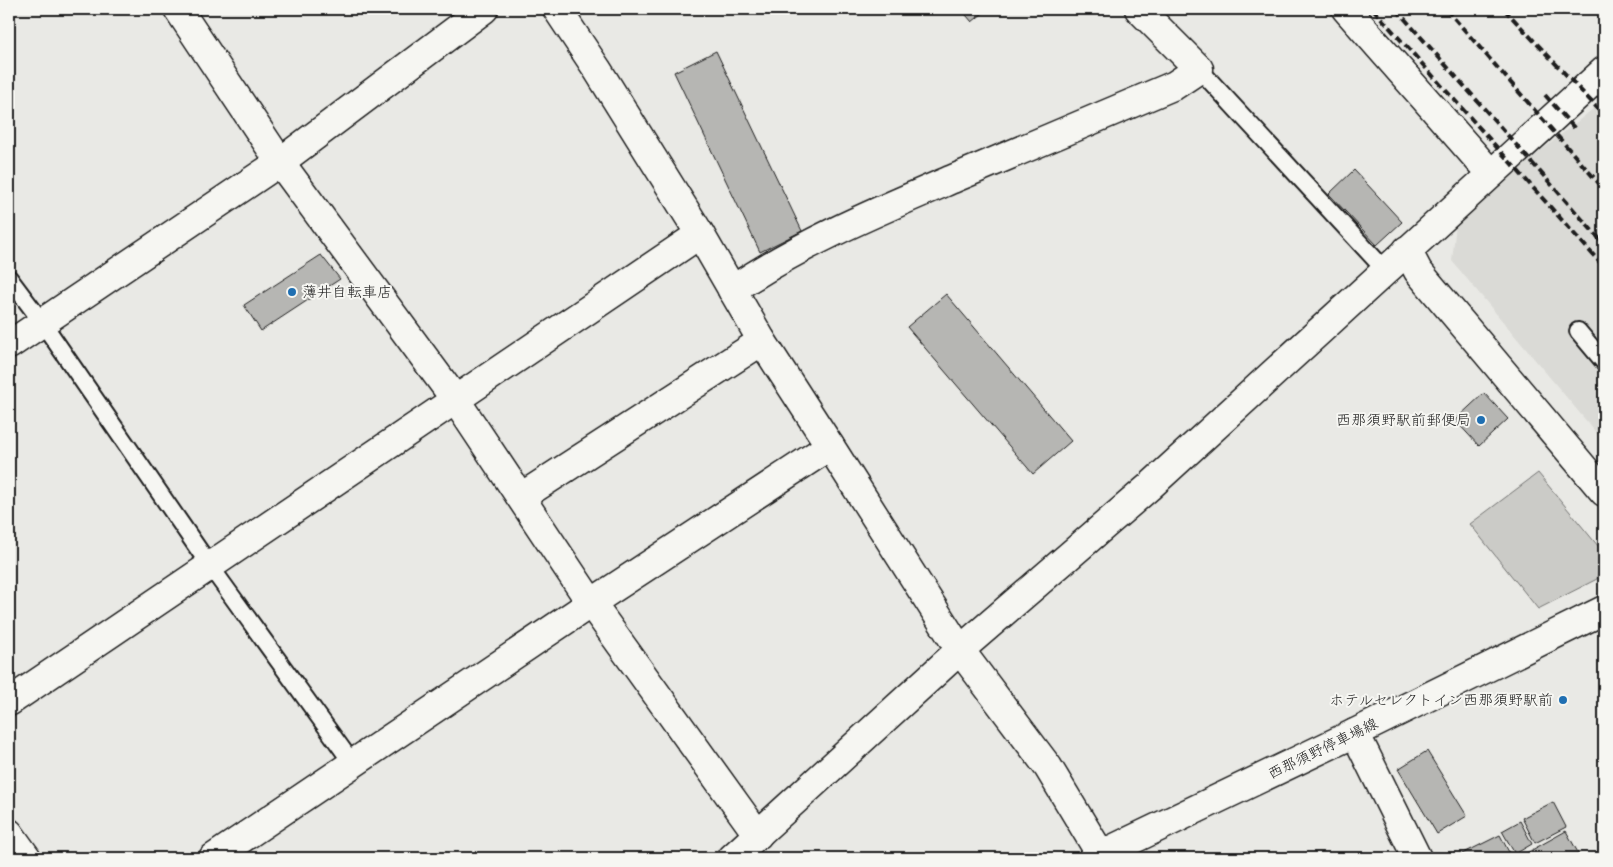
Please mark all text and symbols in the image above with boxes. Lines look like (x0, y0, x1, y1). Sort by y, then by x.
place label: 薄井自転車店 (302, 282, 392, 303)
marker: 薄井自転車店 (286, 286, 298, 298)
place label: 西那須野駅前郵便局 (1336, 410, 1471, 431)
marker: 西那須野駅前郵便局 (1475, 414, 1487, 426)
place label: ホテルセレクトイン西那須野駅前 (1329, 690, 1553, 711)
marker: ホテルセレクトイン西那須野駅前 (1557, 694, 1569, 706)
street label: 西那須野停車場線 (1264, 713, 1382, 785)

